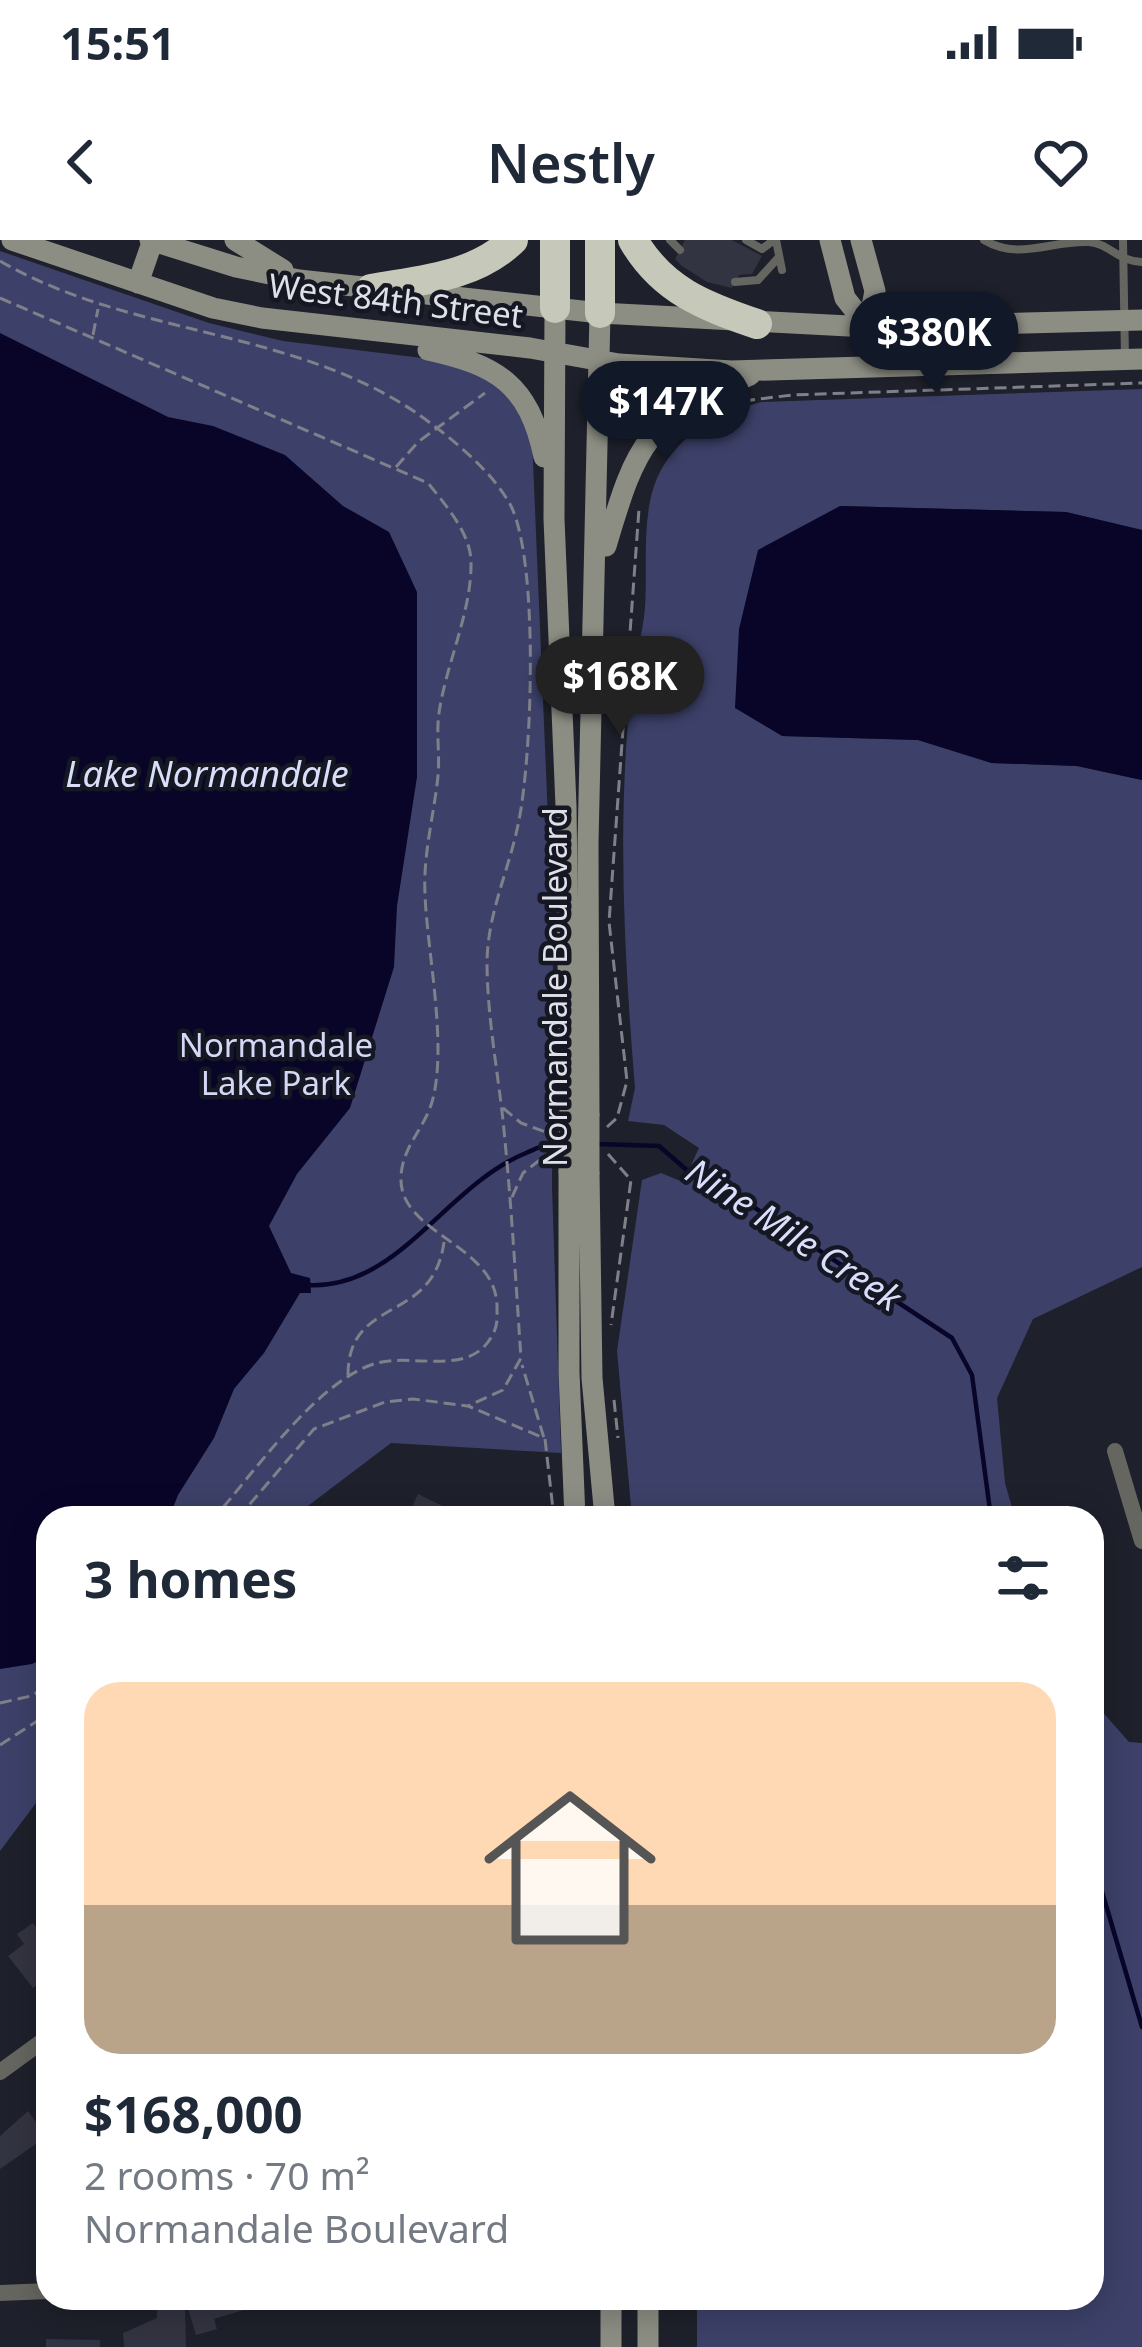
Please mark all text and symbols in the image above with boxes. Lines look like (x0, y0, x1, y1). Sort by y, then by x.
text: 15:51 (60, 12, 176, 73)
text: Nestly (487, 125, 655, 199)
icon: back (48, 129, 114, 195)
icon: heart (1028, 129, 1094, 195)
street label: West 84th Street (266, 262, 526, 338)
pin: $380K (850, 292, 1018, 394)
text: $380K (876, 304, 992, 357)
pin: $147K (582, 361, 750, 463)
text: $147K (608, 373, 724, 426)
pin: $168K (536, 636, 704, 738)
text: $168K (562, 648, 678, 701)
water label: Lake Normandale (65, 749, 349, 798)
street label: Normandale Boulevard (532, 807, 577, 1167)
park label: Normandale Lake Park (179, 1022, 373, 1105)
water label: Nine Mile Creek (677, 1146, 912, 1323)
text: 3 homes (84, 1543, 297, 1613)
icon: filters (990, 1545, 1056, 1611)
icon: home (462, 1760, 678, 1976)
text: $168,000 (84, 2078, 303, 2148)
text: 2 rooms · 70 m² (84, 2148, 370, 2201)
text: Normandale Boulevard (84, 2201, 509, 2254)

